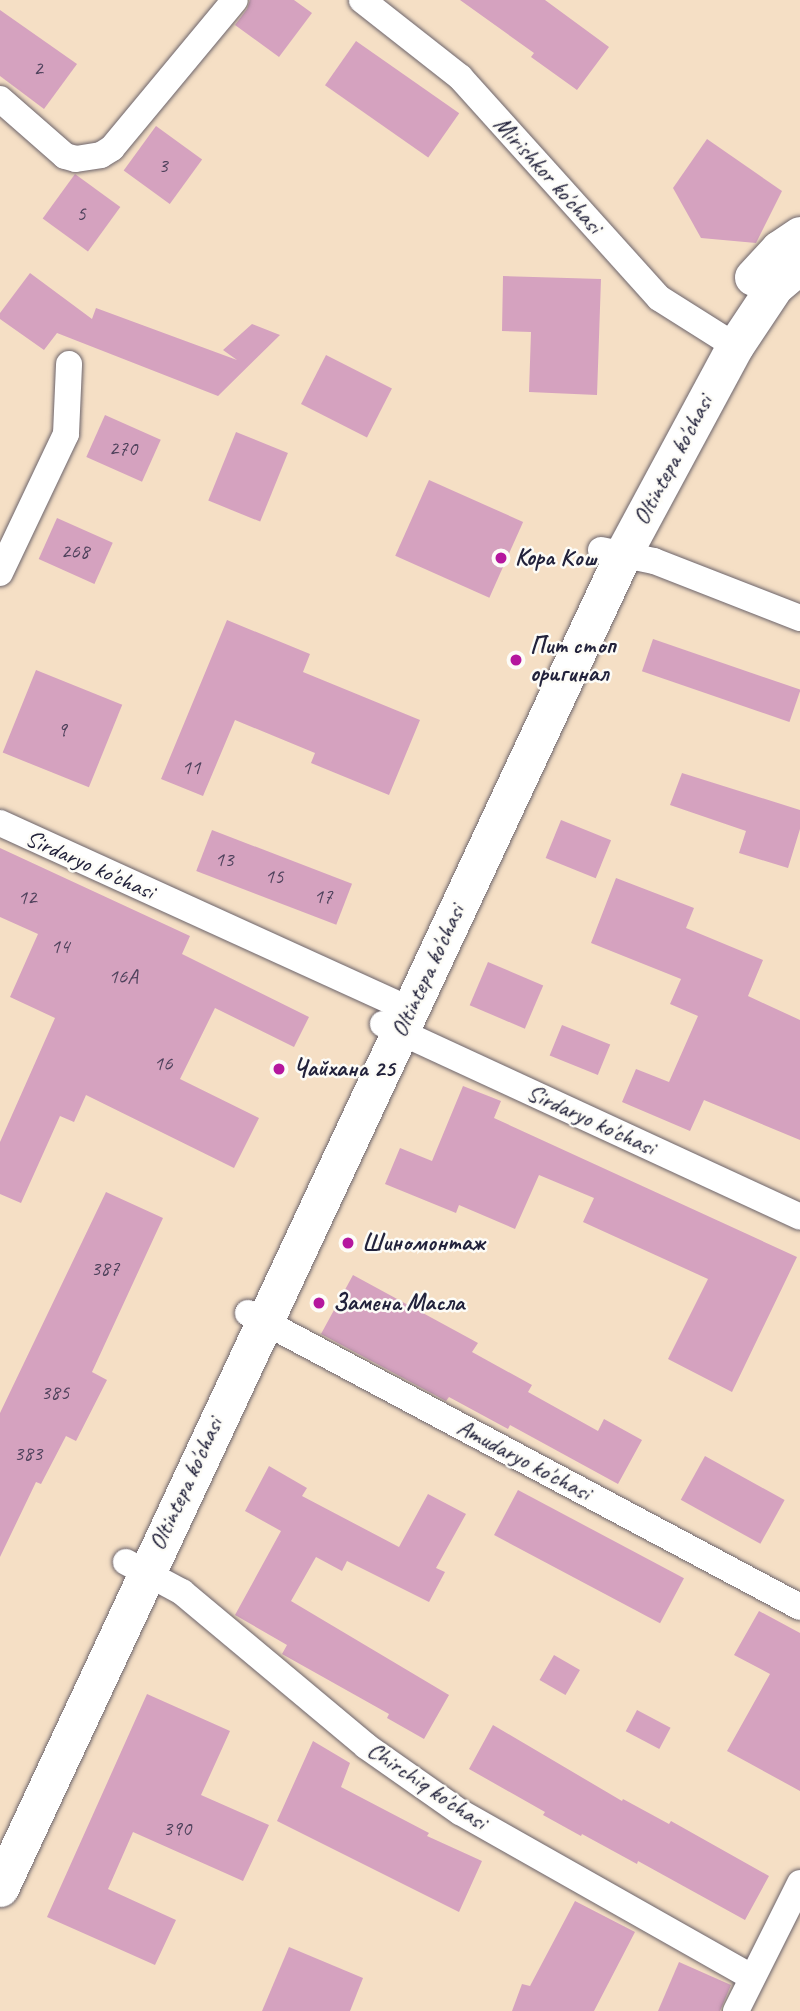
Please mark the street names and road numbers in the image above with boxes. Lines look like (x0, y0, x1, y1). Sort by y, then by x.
street label: Mirishkor ko'chasi (488, 110, 608, 240)
street label: Oltintepa ko'chasi (627, 390, 719, 530)
street label: Sirdaryo ko'chasi (21, 824, 159, 906)
street label: Oltintepa ko'chasi (385, 900, 471, 1042)
street label: Sirdaryo ko'chasi (522, 1078, 660, 1162)
street label: Oltintepa ko'chasi (143, 1413, 229, 1555)
street label: Amudaryo ko'chasi (452, 1413, 596, 1507)
street label: Chirchiq ko'chasi (362, 1736, 492, 1836)

